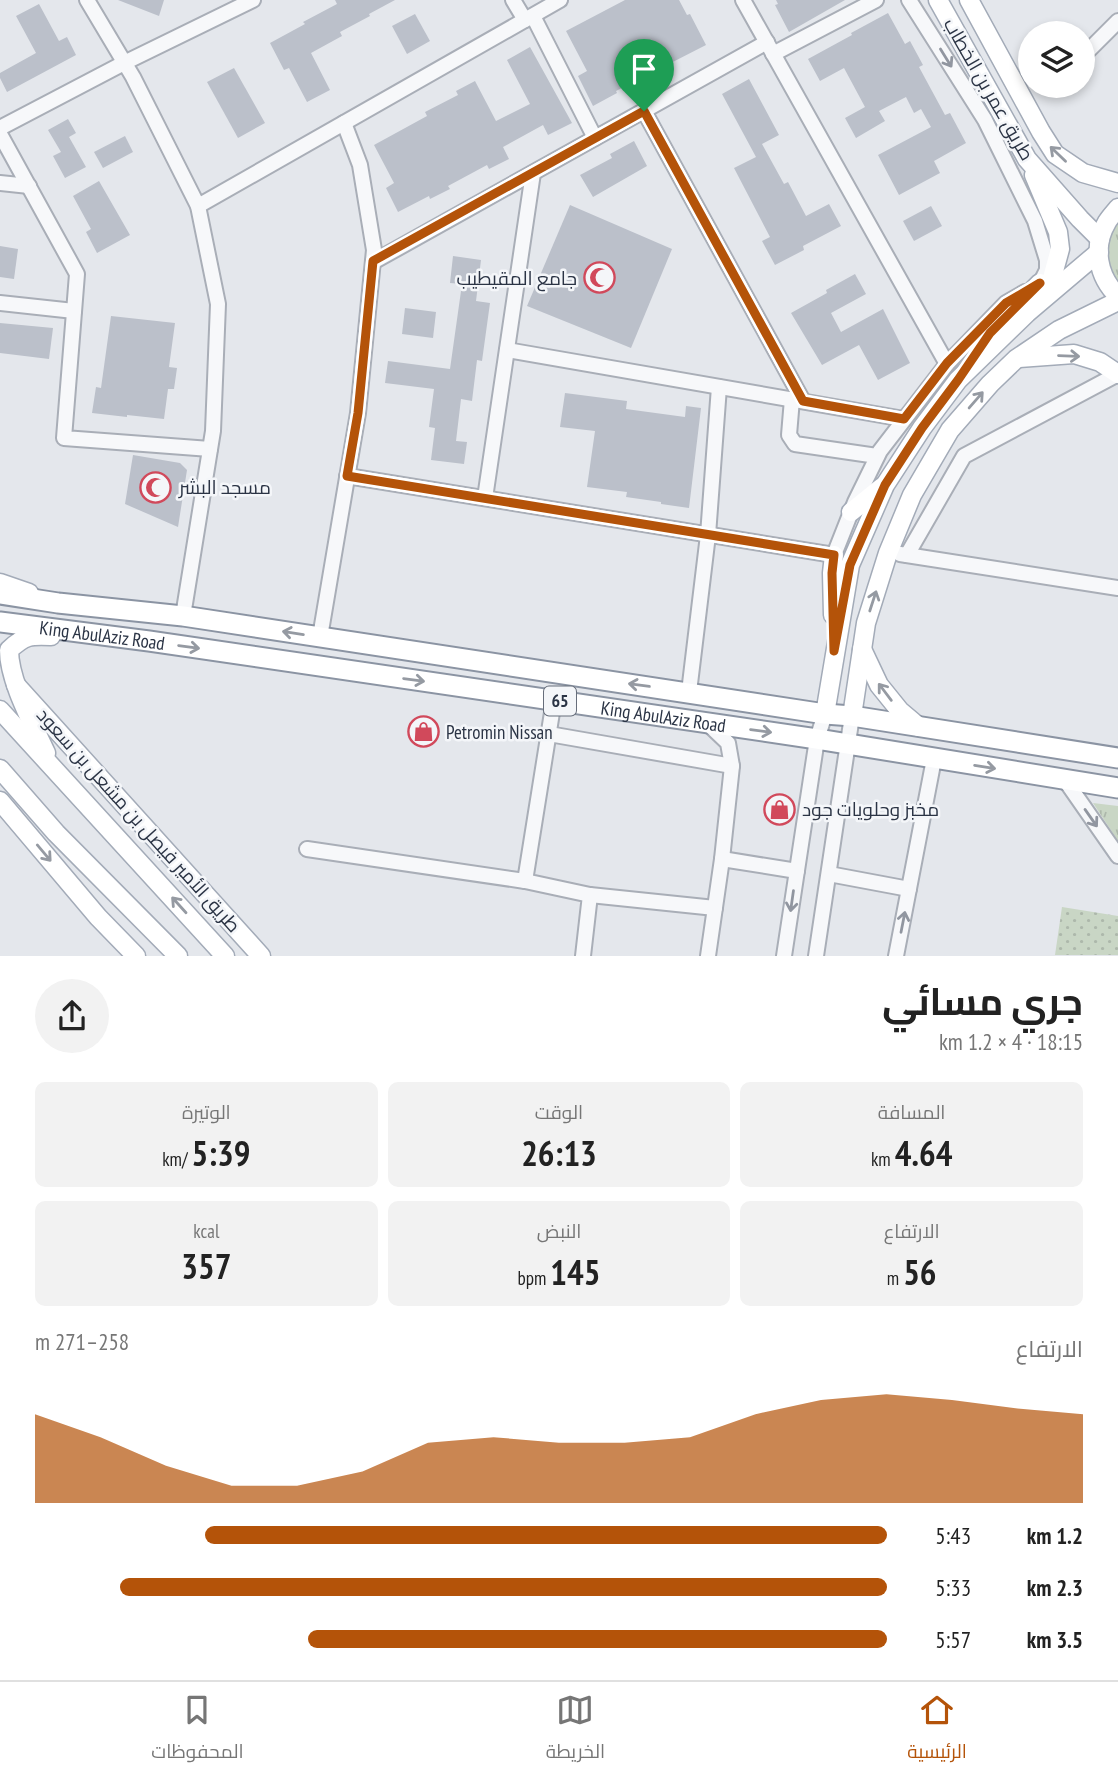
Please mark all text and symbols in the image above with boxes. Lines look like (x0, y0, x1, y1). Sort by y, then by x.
street label: طريق عمر بن الخطاب (938, 14, 1039, 165)
map controls (1018, 21, 1095, 98)
button: layers (1018, 21, 1095, 98)
pin (614, 39, 674, 111)
one-way arrow (939, 47, 953, 67)
icon: arrive (625, 50, 663, 88)
one-way arrow (1050, 145, 1067, 162)
mosque icon: جامع المقيطيب (583, 261, 617, 295)
place label: جامع المقيطيب (456, 266, 577, 292)
one-way arrow (1057, 349, 1080, 362)
one-way arrow (968, 392, 984, 410)
mosque icon: مسجد البشر (139, 470, 173, 504)
place label: مسجد البشر (178, 475, 271, 499)
one-way arrow (867, 590, 880, 612)
street label: King AbulAziz Road (38, 615, 166, 655)
one-way arrow (282, 626, 305, 639)
one-way arrow (177, 640, 200, 653)
one-way arrow (402, 674, 425, 687)
one-way arrow (628, 678, 651, 691)
one-way arrow (878, 683, 893, 701)
road number: 65 (544, 686, 576, 716)
street label: King AbulAziz Road (599, 695, 727, 737)
street label: طريق الأمير فيصل بن مشعل بن سعود (31, 703, 246, 938)
shop icon: Petromin Nissan (406, 715, 440, 749)
place label: Petromin Nissan (446, 720, 553, 744)
one-way arrow (749, 724, 771, 737)
one-way arrow (973, 761, 996, 774)
shop icon: مخبز وحلويات جود (762, 792, 796, 826)
place label: مخبز وحلويات جود (802, 797, 939, 821)
one-way arrow (1084, 808, 1098, 827)
one-way arrow (36, 844, 52, 862)
one-way arrow (786, 889, 799, 912)
one-way arrow (171, 896, 187, 914)
one-way arrow (896, 911, 910, 934)
text: جري مسائي (882, 976, 1083, 1025)
button: share (35, 979, 109, 1053)
text: 18:15 · 4 × 1.2 km (939, 1027, 1083, 1056)
text: الوتيرة (182, 1100, 231, 1124)
text: الوقت (535, 1100, 583, 1124)
text: المسافة (878, 1100, 945, 1124)
text: 5:39 (192, 1130, 251, 1176)
text: 26:13 (521, 1130, 597, 1176)
text: 4.64 (895, 1130, 952, 1176)
text: /km (162, 1147, 192, 1171)
text: km (871, 1147, 895, 1171)
text: kcal (193, 1219, 219, 1243)
text: النبض (537, 1219, 581, 1243)
text: الارتفاع (884, 1219, 940, 1243)
text: 357 (181, 1243, 231, 1289)
text: 145 (550, 1249, 601, 1295)
text: 56 (903, 1249, 937, 1295)
text: bpm (517, 1266, 550, 1290)
text: m (887, 1266, 903, 1290)
text: 258–271 m (35, 1327, 129, 1356)
text: الارتفاع (1016, 1334, 1083, 1363)
text: 5:43 (935, 1521, 971, 1550)
text: 1.2 km (1027, 1521, 1083, 1550)
text: 5:33 (935, 1573, 971, 1602)
text: 2.3 km (1027, 1573, 1083, 1602)
text: 5:57 (935, 1625, 971, 1654)
text: 3.5 km (1027, 1625, 1083, 1654)
tab: المحفوظات (151, 1691, 244, 1769)
tab: الخريطة (546, 1691, 605, 1769)
tab: الرئيسية (907, 1691, 967, 1769)

